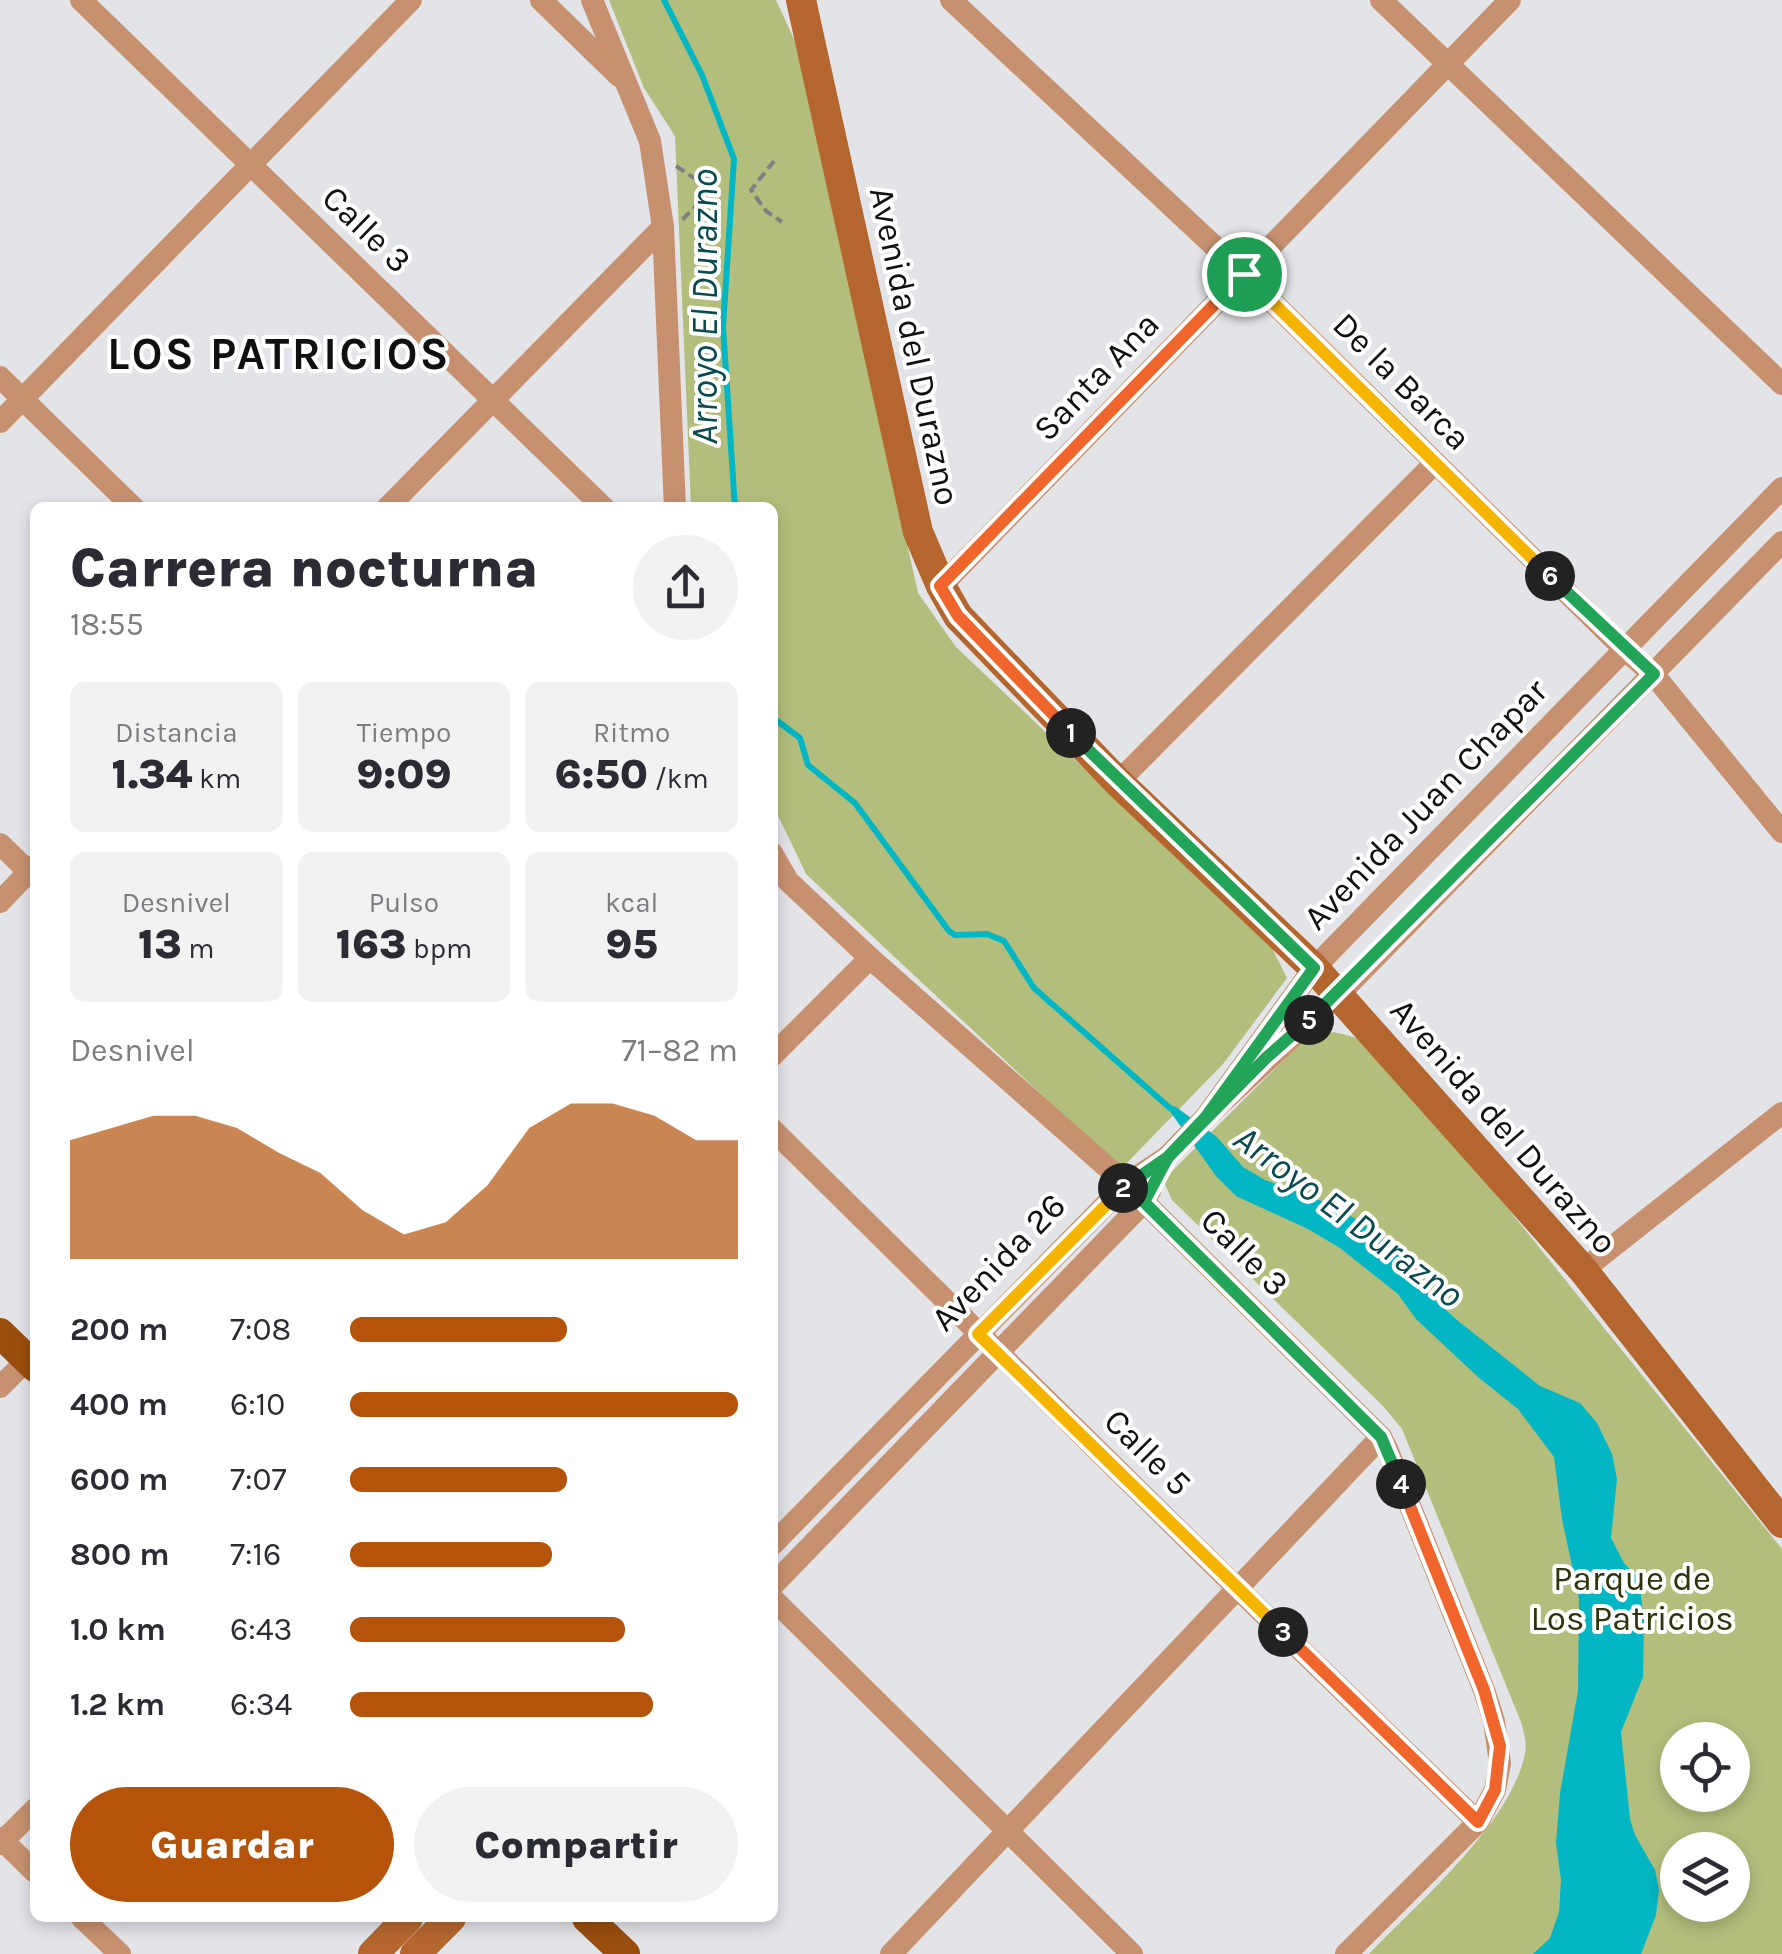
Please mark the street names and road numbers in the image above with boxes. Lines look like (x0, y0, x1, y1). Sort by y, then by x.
street label: Calle 3 (314, 177, 419, 281)
street label: Avenida del Durazno (861, 183, 968, 509)
street label: Santa Ana (1025, 304, 1168, 449)
street label: De la Barca (1324, 304, 1479, 459)
street label: Avenida Juan Chapar (1295, 670, 1556, 938)
street label: Avenida del Durazno (1382, 990, 1626, 1262)
street label: Avenida 26 (923, 1185, 1074, 1340)
street label: Calle 3 (1192, 1200, 1297, 1305)
street label: Calle 5 (1096, 1400, 1200, 1504)

